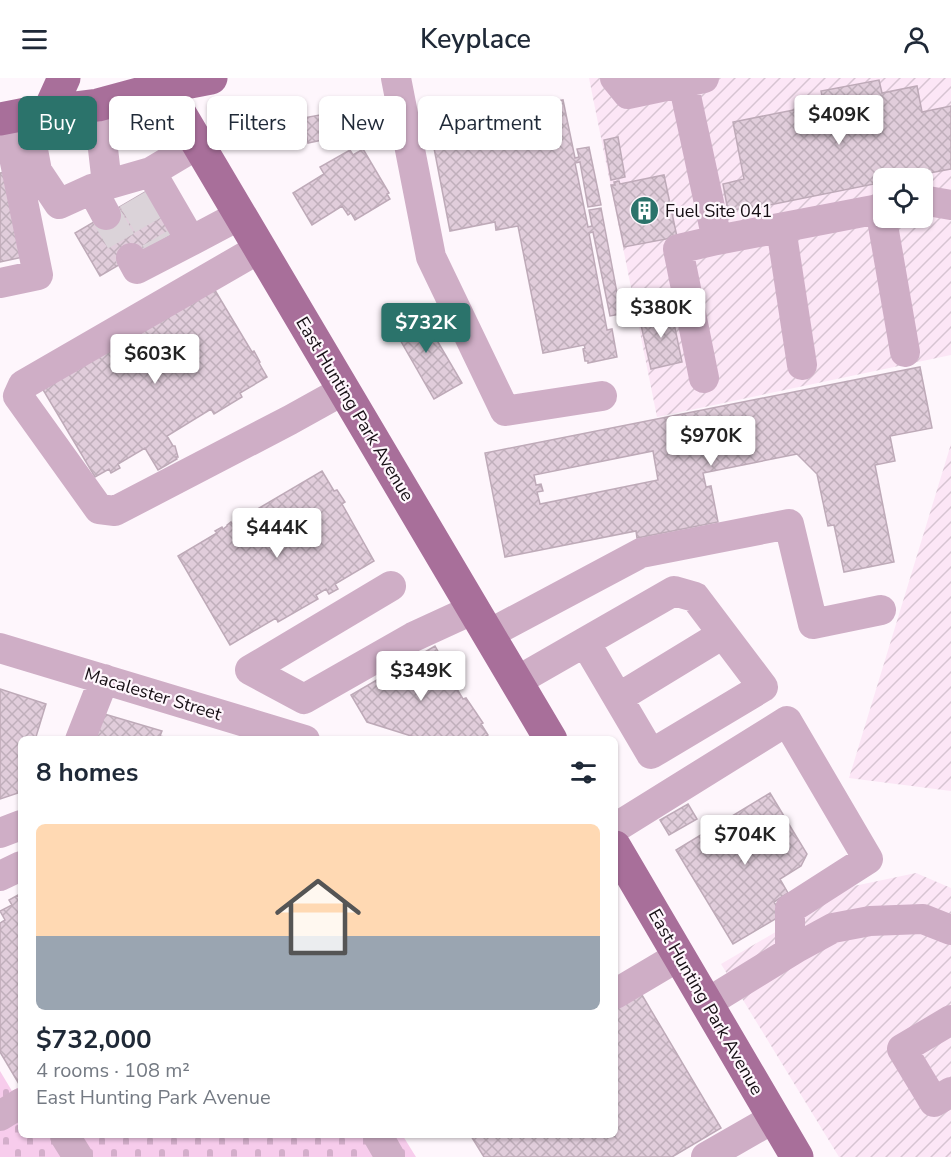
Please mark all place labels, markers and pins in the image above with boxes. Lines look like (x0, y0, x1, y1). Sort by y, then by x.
pin: $409K (797, 95, 881, 146)
building icon: Fuel Site 041 (628, 195, 660, 227)
place label: Fuel Site 041 (665, 199, 772, 223)
pin: $380K (619, 288, 703, 339)
pin: $732K (384, 303, 468, 354)
pin: $603K (113, 334, 197, 385)
pin: $970K (669, 416, 753, 467)
pin: $444K (235, 508, 319, 559)
pin: $349K (379, 651, 463, 702)
pin: $704K (703, 815, 787, 866)

